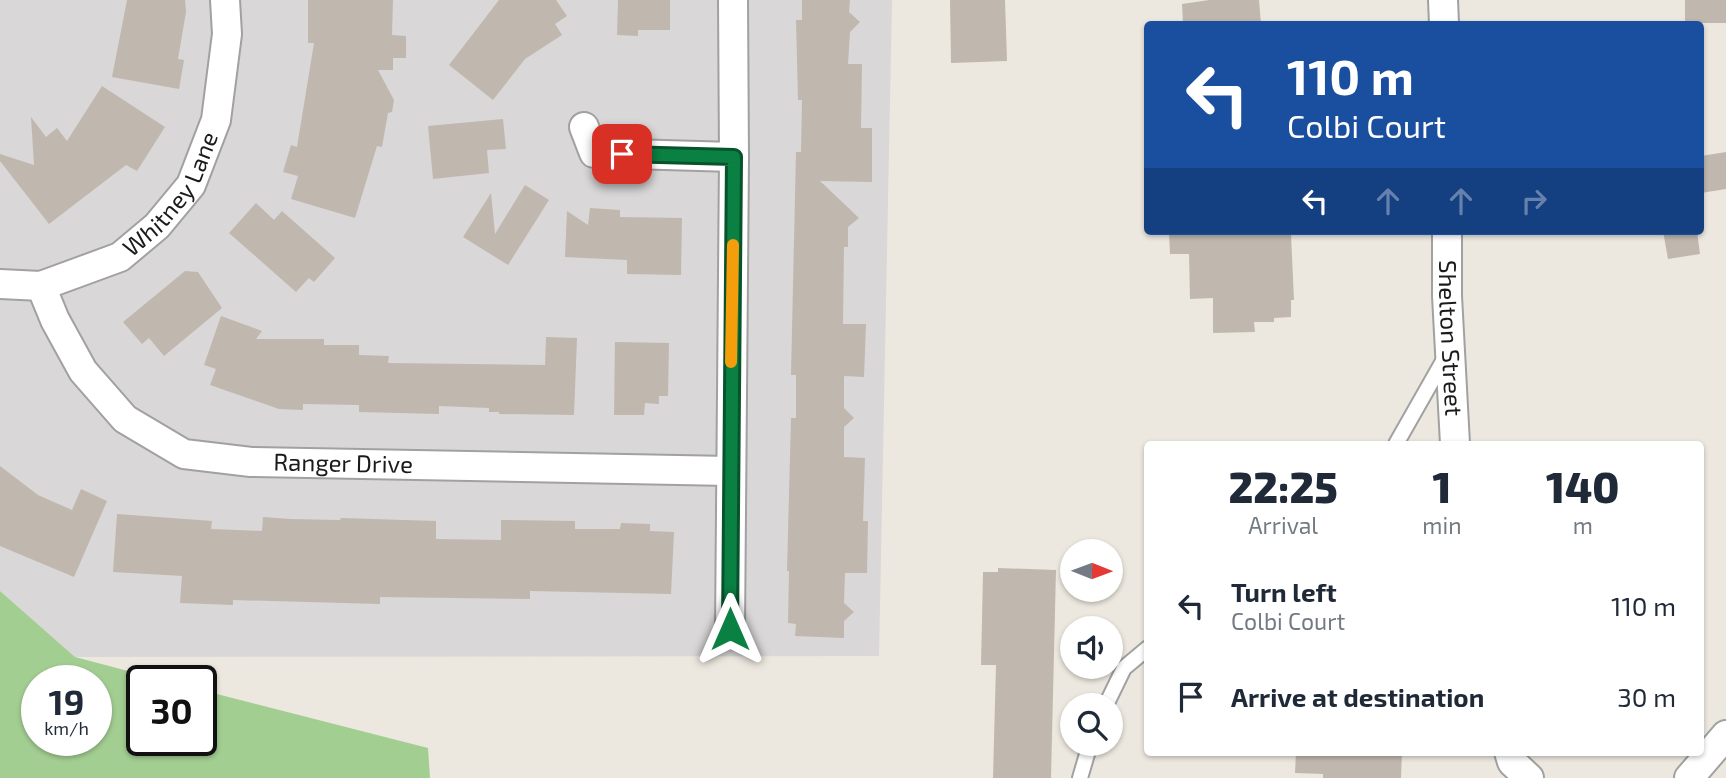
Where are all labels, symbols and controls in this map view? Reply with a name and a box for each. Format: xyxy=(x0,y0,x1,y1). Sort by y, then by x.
text: 110 m xyxy=(1287,46,1414,105)
icon: left xyxy=(1172,49,1263,140)
text: Colbi Court xyxy=(1287,106,1446,144)
pin xyxy=(592,124,652,184)
street label: Whitney Lane xyxy=(116,127,223,261)
icon: arrive xyxy=(603,135,641,173)
icon: left xyxy=(1296,182,1334,220)
icon: ahead xyxy=(1369,182,1407,220)
icon: ahead xyxy=(1442,182,1480,220)
icon: right xyxy=(1515,182,1553,220)
street label: Shelton Street xyxy=(1434,260,1469,417)
street label: Ranger Drive xyxy=(273,446,413,478)
text: 22:25 xyxy=(1229,461,1338,511)
text: 1 xyxy=(1432,461,1451,511)
text: 140 xyxy=(1546,461,1619,511)
text: Arrival xyxy=(1248,511,1318,539)
text: min xyxy=(1422,511,1462,539)
text: m xyxy=(1573,511,1593,539)
north arrow xyxy=(1060,539,1124,602)
map controls xyxy=(1060,539,1123,756)
text: Turn left xyxy=(1231,576,1337,607)
icon: left xyxy=(1172,587,1210,625)
text: 110 m xyxy=(1611,590,1676,621)
position arrow xyxy=(693,592,767,666)
text: Colbi Court xyxy=(1231,607,1345,635)
button: sound xyxy=(1060,616,1123,679)
speed limit sign: 30 xyxy=(126,665,217,756)
icon: arrive xyxy=(1172,678,1210,716)
text: 19 xyxy=(49,680,84,722)
text: Arrive at destination xyxy=(1231,681,1484,712)
text: 30 m xyxy=(1617,681,1676,712)
button: search xyxy=(1060,693,1123,756)
text: km/h xyxy=(44,717,89,739)

